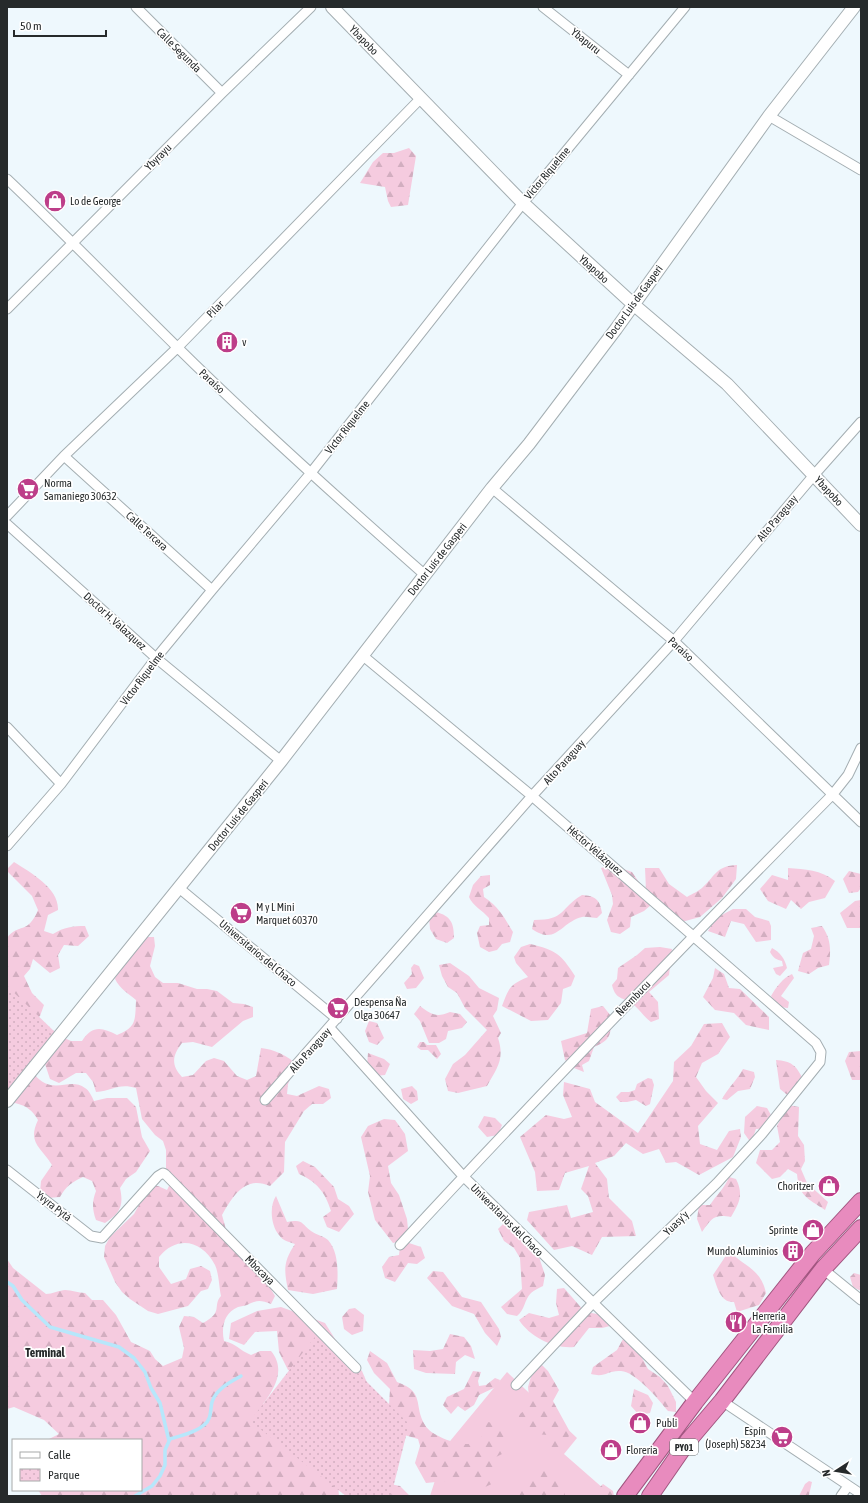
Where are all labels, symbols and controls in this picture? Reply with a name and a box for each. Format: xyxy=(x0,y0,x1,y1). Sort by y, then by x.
scale bar xyxy=(14,12,106,38)
text: 50 m xyxy=(20,19,42,33)
street label: Ybapobo xyxy=(347,23,381,57)
street label: Calle Segunda xyxy=(154,25,204,75)
street label: Ybapuru xyxy=(569,26,603,56)
street label: Ybyrayu xyxy=(142,141,174,173)
street label: Victor Riquelme xyxy=(522,144,572,202)
shop icon: Lo de George xyxy=(42,188,68,214)
place label: Lo de George xyxy=(70,195,121,207)
street label: Ybapobo xyxy=(577,252,611,286)
street label: Doctor Luis de Gasperi xyxy=(603,263,665,341)
street label: Pilar xyxy=(204,297,226,320)
building icon: v xyxy=(214,329,240,355)
place label: v xyxy=(242,336,247,348)
street label: Paraíso xyxy=(197,366,227,396)
street label: Victor Riquelme xyxy=(322,398,372,456)
street label: Ybapobo xyxy=(812,474,846,508)
supermarket icon: Norma Samaniego 30632 xyxy=(15,476,41,502)
place label: Norma Samaniego 30632 xyxy=(44,477,117,502)
street label: Alto Paraguay xyxy=(754,492,800,543)
street label: Calle Tercera xyxy=(124,509,170,553)
street label: Doctor Luis de Gasperi xyxy=(405,520,469,598)
street label: Doctor H. Valazquez xyxy=(81,590,149,652)
street label: Paraíso xyxy=(666,634,696,664)
street label: Victor Riquelme xyxy=(118,649,166,707)
street label: Alto Paraguay xyxy=(541,737,588,787)
street label: Doctor Luis de Gasperi xyxy=(206,777,270,853)
street label: Héctor Velázquez xyxy=(565,823,625,877)
supermarket icon: M y L Mini Marquet 60370 xyxy=(228,900,254,926)
place label: M y L Mini Marquet 60370 xyxy=(256,901,318,926)
street label: Universitarios del Chaco xyxy=(217,917,299,989)
street label: Ñeembucu xyxy=(613,978,653,1018)
supermarket icon: Despensa Ña Olga 30647 xyxy=(325,995,351,1021)
place label: Despensa Ña Olga 30647 xyxy=(354,996,407,1021)
street label: Alto Paraguay xyxy=(287,1025,334,1075)
shop icon: Choritzer xyxy=(816,1173,842,1199)
place label: Choritzer xyxy=(778,1180,815,1192)
street label: Universitarios del Chaco xyxy=(468,1181,546,1259)
street label: Yvyra Pytá xyxy=(34,1189,74,1223)
street label: Yuasy'y xyxy=(661,1208,691,1238)
shop icon: Sprinte xyxy=(800,1217,826,1243)
place label: Sprinte xyxy=(769,1224,798,1236)
building icon: Mundo Aluminios xyxy=(780,1238,806,1264)
place label: Mundo Aluminios xyxy=(707,1245,778,1257)
street label: Mbocaya xyxy=(243,1253,277,1287)
restaurant icon: Herreria La Familia xyxy=(723,1309,749,1335)
place label: Herreria La Familia xyxy=(752,1310,793,1335)
district label: Terminal xyxy=(25,1346,66,1360)
shop icon: Publi xyxy=(627,1410,653,1436)
place label: Publi xyxy=(656,1417,677,1429)
supermarket icon: Espín (Joseph) 58234 xyxy=(769,1424,795,1450)
place label: Espín (Joseph) 58234 xyxy=(705,1425,766,1450)
shop icon: Floreria xyxy=(598,1437,624,1463)
legend xyxy=(12,1439,142,1491)
road number: PY01 xyxy=(670,1439,698,1455)
place label: Floreria xyxy=(626,1444,658,1456)
text: Calle xyxy=(48,1448,71,1462)
north arrow xyxy=(816,1451,856,1491)
text: Parque xyxy=(48,1468,80,1482)
text: N xyxy=(820,1469,833,1478)

